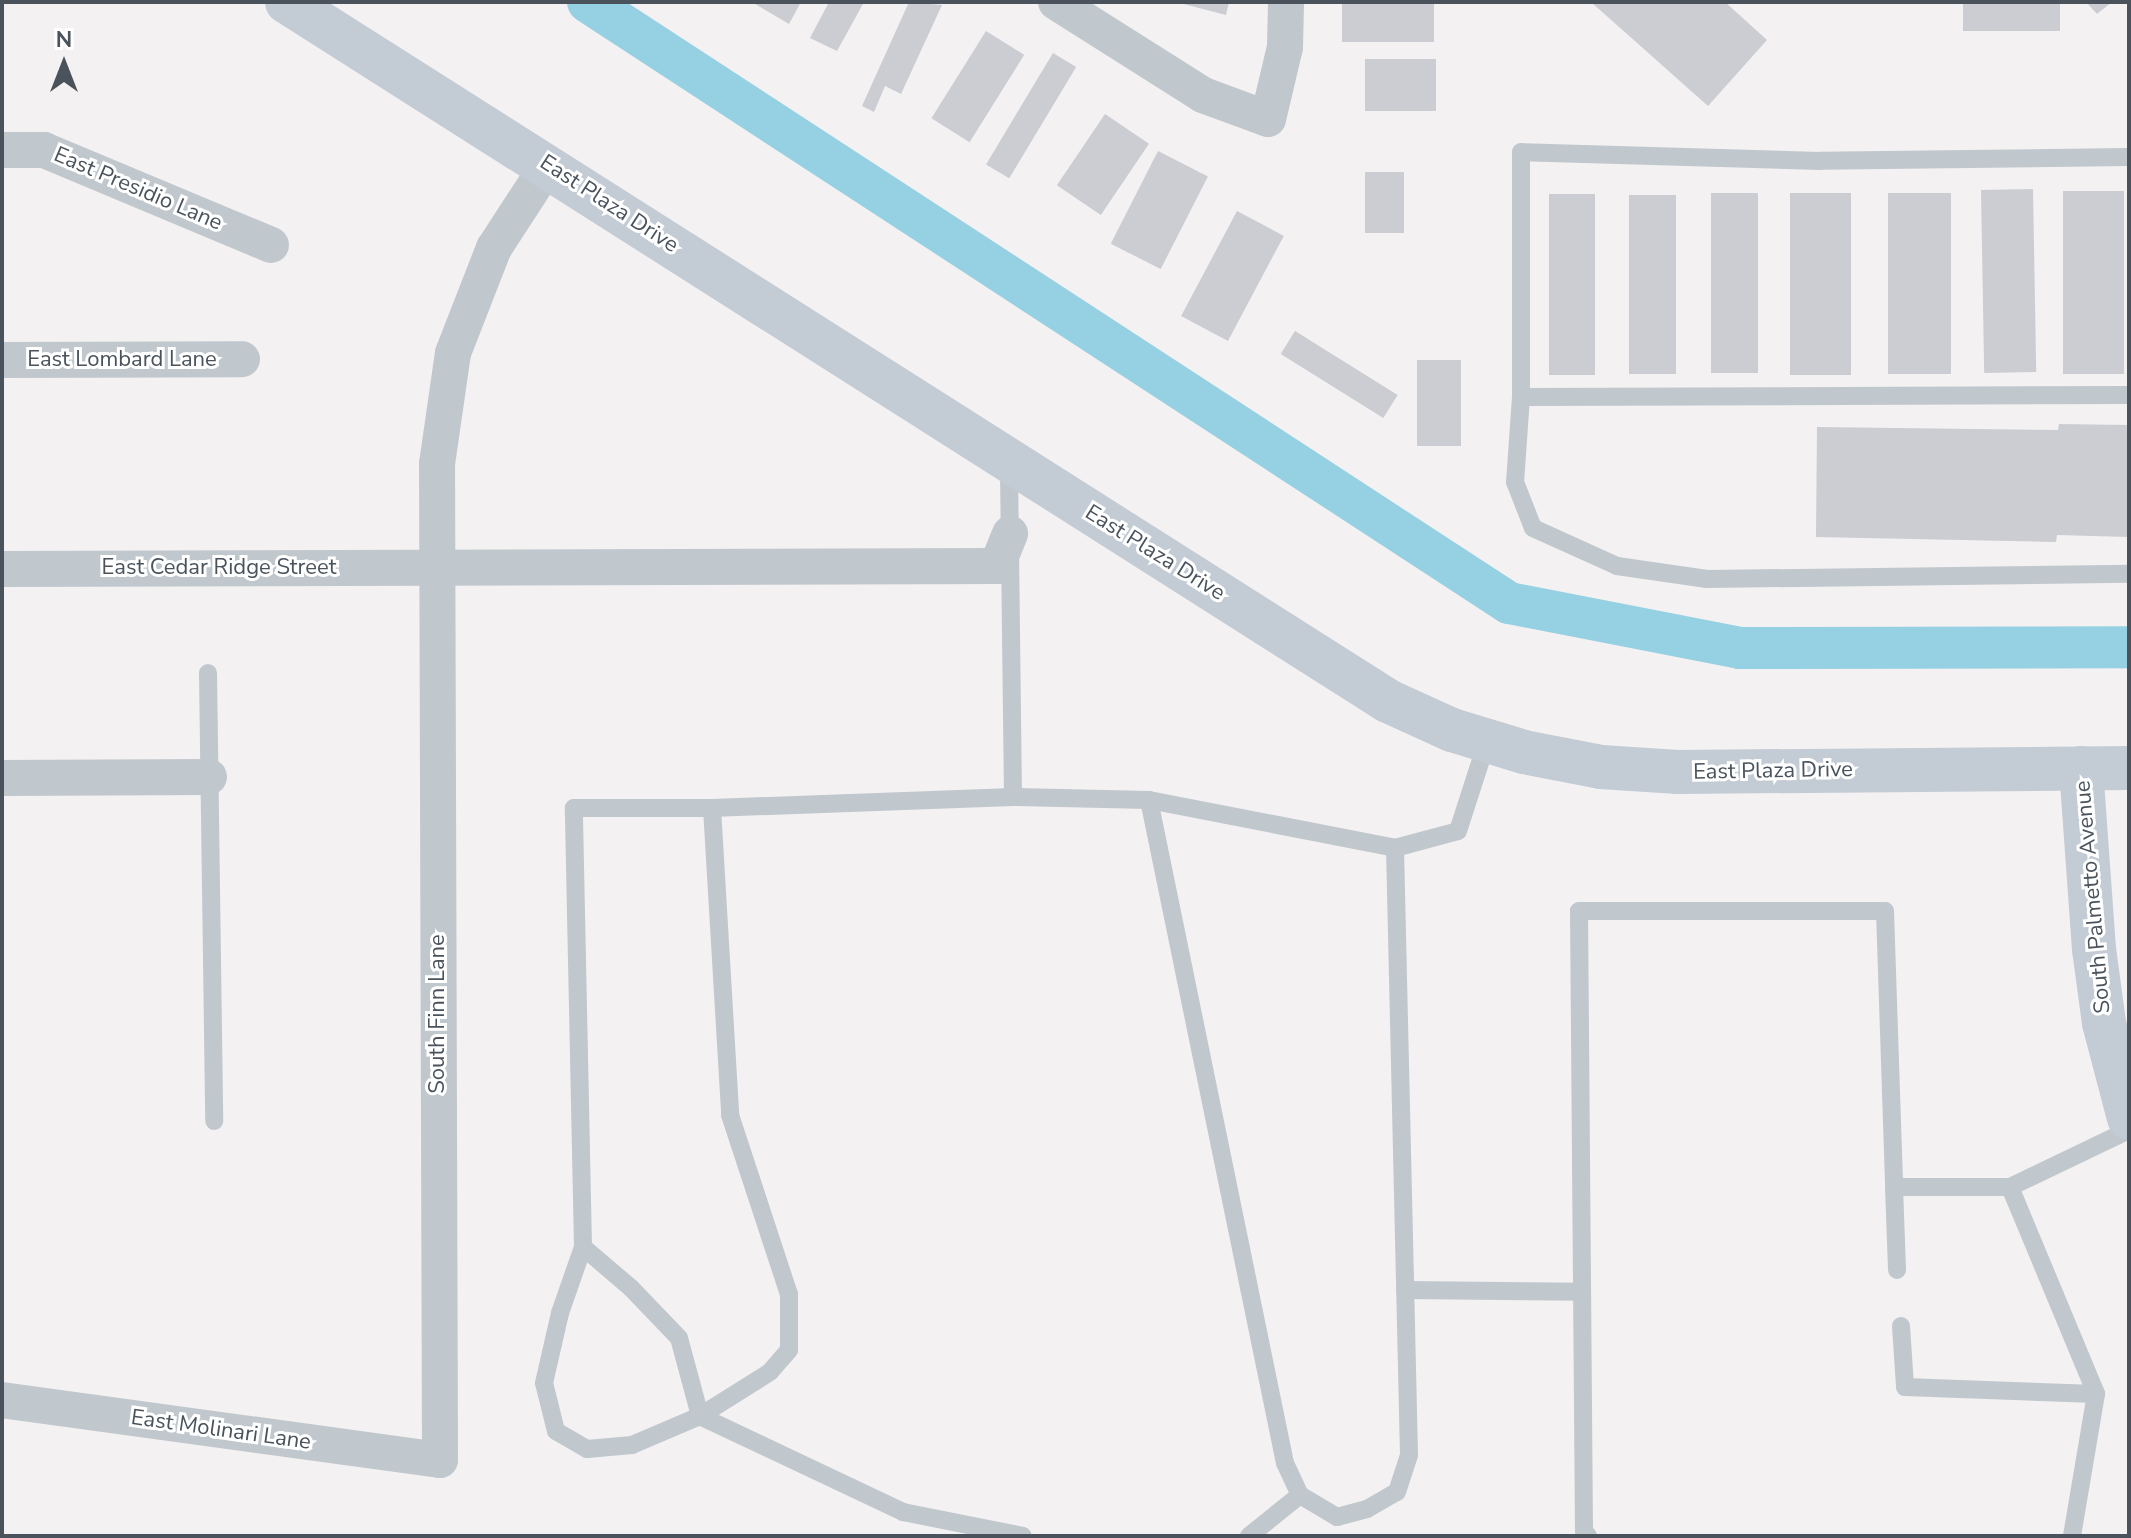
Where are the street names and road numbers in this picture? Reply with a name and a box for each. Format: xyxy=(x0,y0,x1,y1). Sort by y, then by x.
street label: East Presidio Lane xyxy=(50,142,226,236)
street label: East Plaza Drive xyxy=(535,149,683,259)
street label: East Lombard Lane xyxy=(27,347,217,373)
street label: East Plaza Drive xyxy=(1080,499,1230,607)
street label: East Cedar Ridge Street xyxy=(102,555,336,581)
street label: East Plaza Drive xyxy=(1693,756,1853,786)
street label: South Palmetto Avenue xyxy=(2070,779,2116,1015)
street label: South Finn Lane xyxy=(425,934,451,1094)
street label: East Molinari Lane xyxy=(129,1404,313,1456)

